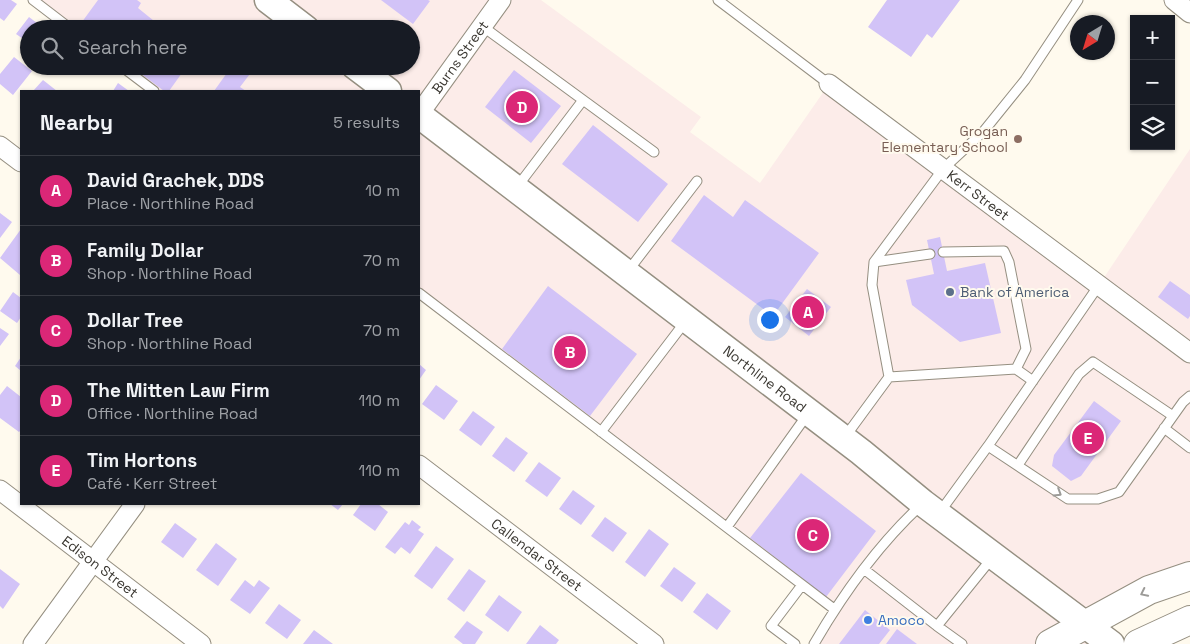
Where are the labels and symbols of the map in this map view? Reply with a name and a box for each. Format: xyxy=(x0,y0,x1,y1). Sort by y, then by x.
north arrow xyxy=(1070,15,1115,60)
street label: Burns Street xyxy=(428,17,492,97)
pin: D xyxy=(506,88,538,126)
place label: Grogan Elementary School xyxy=(882,122,1008,156)
marker: Grogan Elementary School xyxy=(1012,133,1024,145)
street label: Kerr Street xyxy=(943,166,1013,224)
place label: Bank of America xyxy=(960,283,1069,301)
marker: Bank of America xyxy=(944,286,956,298)
pin: A xyxy=(792,293,824,331)
your location xyxy=(757,307,783,333)
pin: B xyxy=(554,333,586,371)
street label: Northline Road xyxy=(720,341,810,416)
pin: E xyxy=(1072,419,1104,457)
one-way arrow xyxy=(1053,486,1062,496)
street label: Callendar Street xyxy=(488,514,586,595)
pin: C xyxy=(797,516,829,554)
street label: Edison Street xyxy=(58,532,142,602)
one-way arrow xyxy=(1140,587,1149,597)
place label: Amoco xyxy=(878,611,925,629)
marker: Amoco xyxy=(862,614,874,626)

